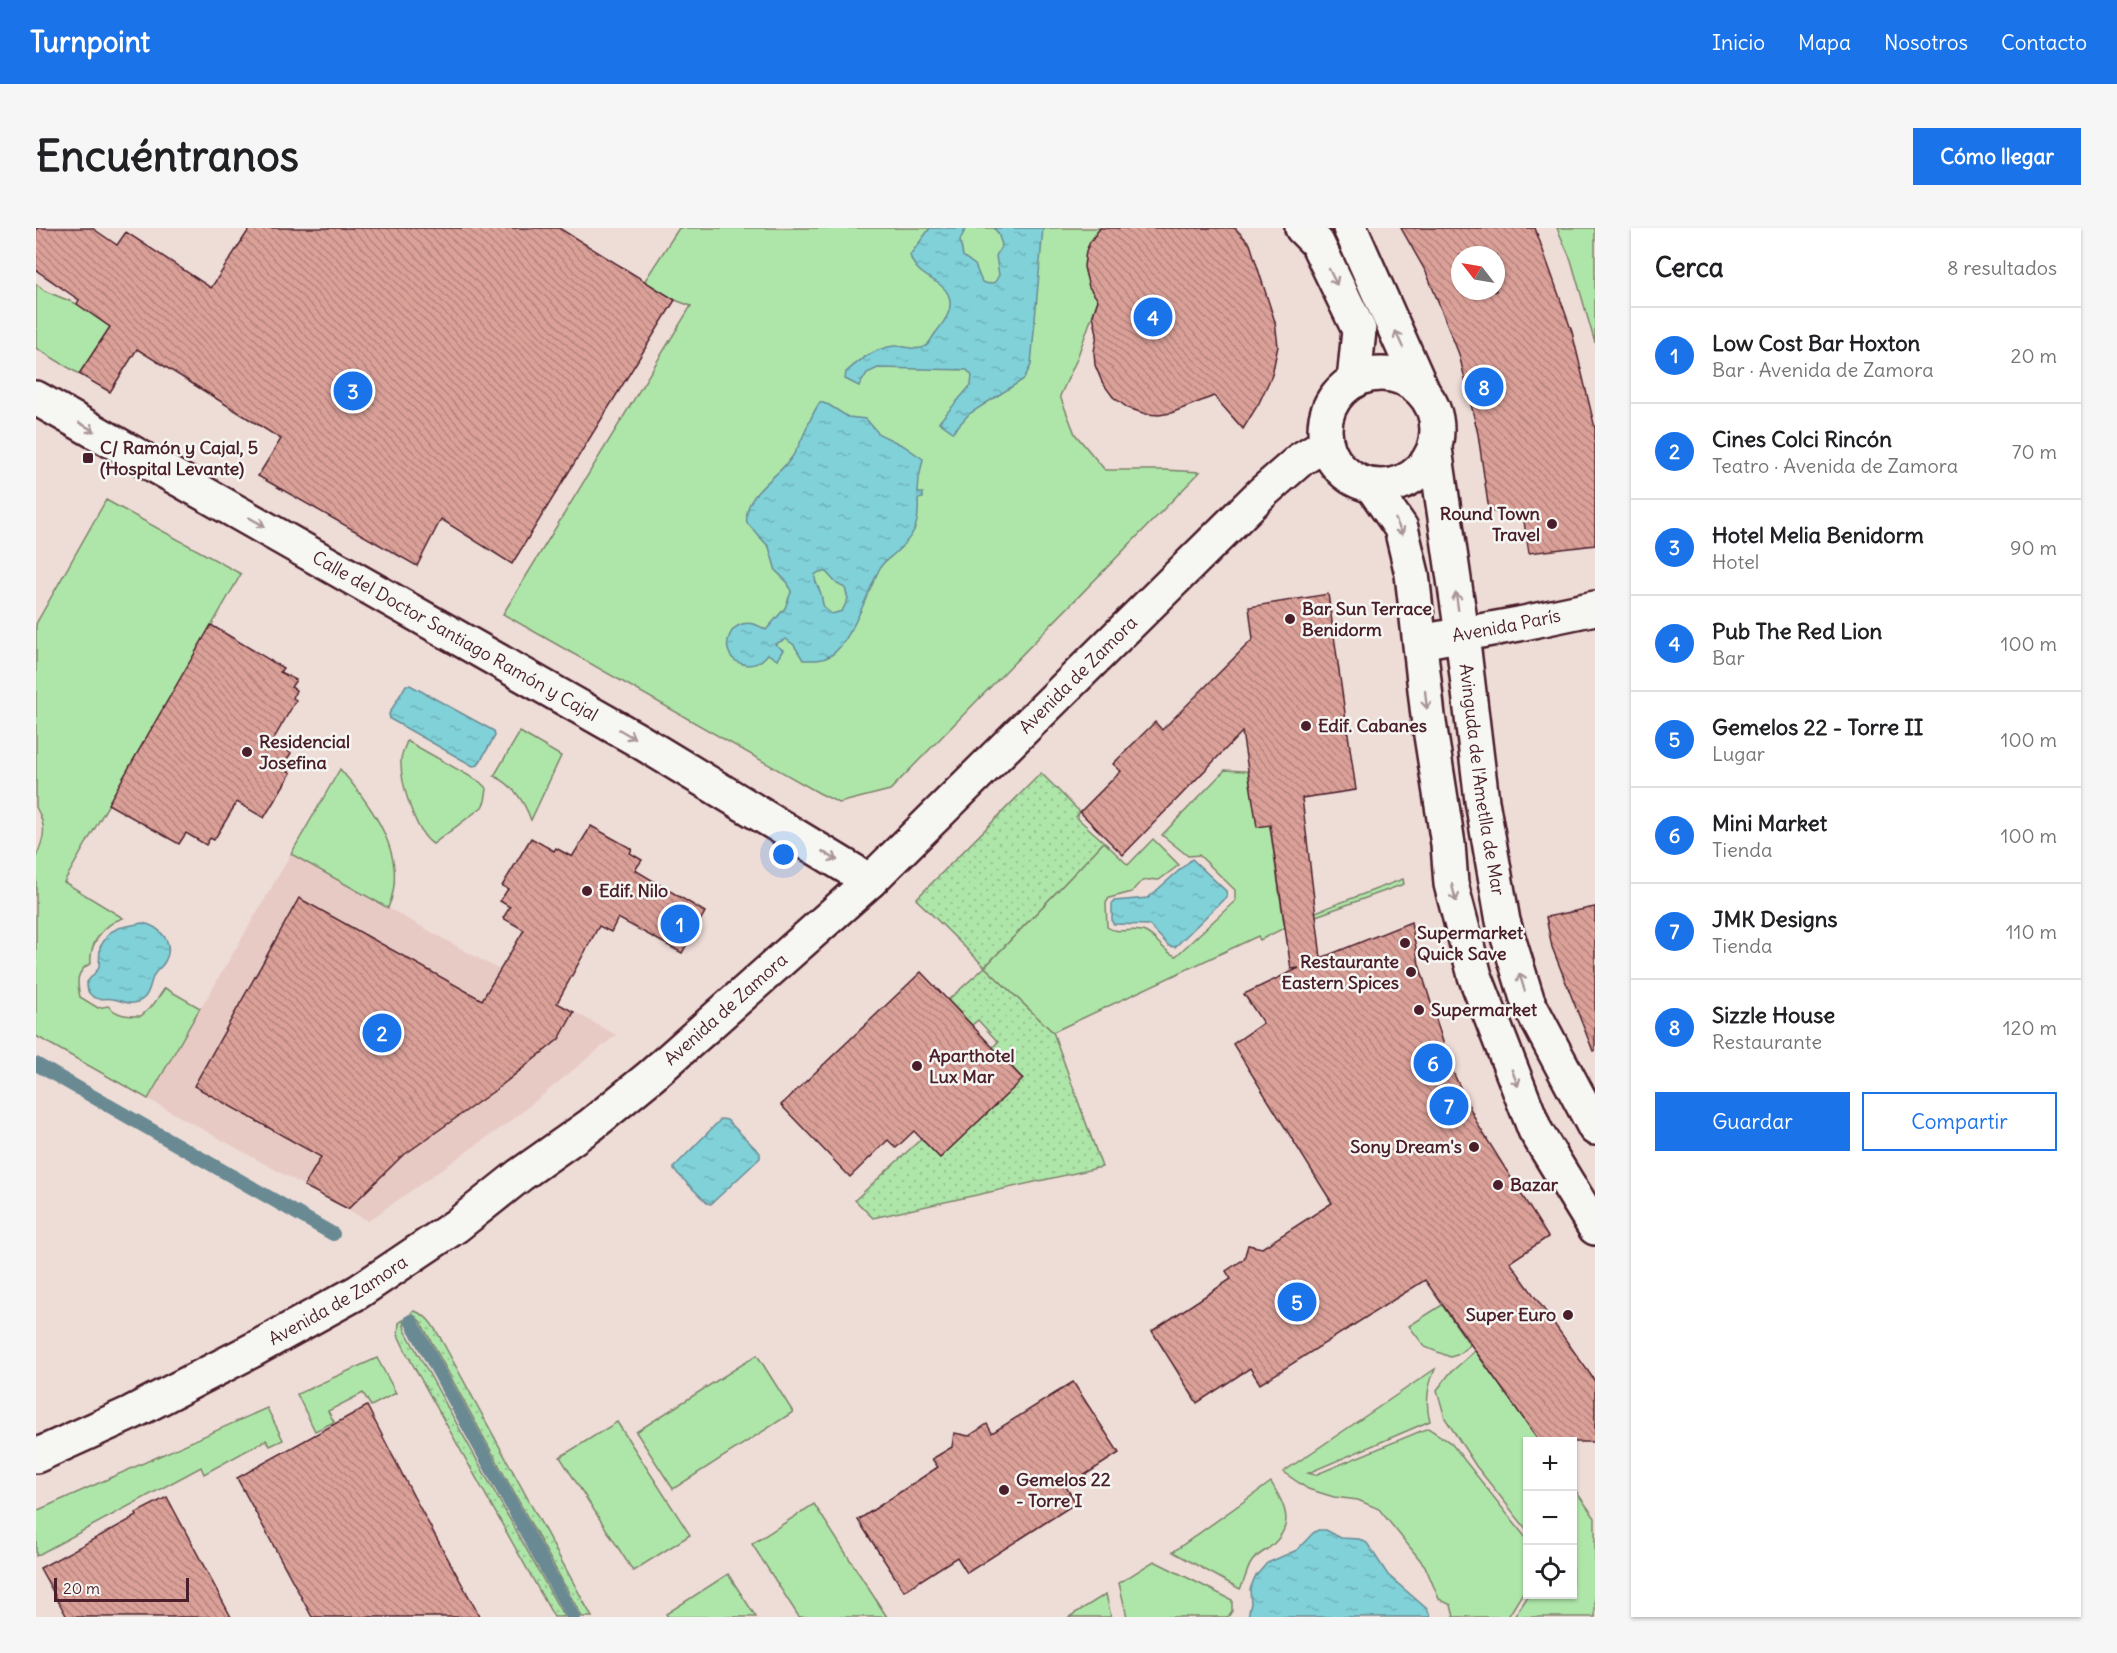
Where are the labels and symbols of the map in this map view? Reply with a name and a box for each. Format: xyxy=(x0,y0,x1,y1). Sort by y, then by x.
north arrow xyxy=(1451,246,1505,300)
one-way arrow xyxy=(1328,268,1340,286)
pin: 4 xyxy=(1134,294,1172,340)
one-way arrow xyxy=(1393,330,1404,348)
pin: 8 xyxy=(1464,364,1504,410)
pin: 3 xyxy=(334,368,372,414)
one-way arrow xyxy=(78,421,95,433)
place label: C/ Ramón y Cajal, 5 (Hospital Levante) xyxy=(100,436,258,480)
marker: C/ Ramón y Cajal, 5 (Hospital Levante) xyxy=(81,451,95,465)
place label: Round Town Travel xyxy=(1440,502,1541,546)
one-way arrow xyxy=(248,517,265,529)
one-way arrow xyxy=(1394,517,1405,535)
marker: Round Town Travel xyxy=(1545,517,1559,531)
street label: Calle del Doctor Santiago Ramón y Cajal xyxy=(308,545,602,726)
one-way arrow xyxy=(1452,591,1463,611)
place label: Bar Sun Terrace Benidorm xyxy=(1302,597,1432,641)
street label: Avenida París xyxy=(1450,604,1563,647)
street label: Avenida de Zamora xyxy=(1014,611,1142,738)
marker: Bar Sun Terrace Benidorm xyxy=(1283,612,1297,626)
street label: Avinguda de l'Ametlla de Mar xyxy=(1455,662,1510,898)
one-way arrow xyxy=(1421,690,1432,709)
place label: Edif. Cabanes xyxy=(1318,714,1427,737)
marker: Edif. Cabanes xyxy=(1299,719,1313,733)
one-way arrow xyxy=(617,729,635,740)
place label: Residencial Josefina xyxy=(259,730,350,774)
marker: Residencial Josefina xyxy=(240,745,254,759)
your location xyxy=(769,840,798,869)
one-way arrow xyxy=(821,851,838,863)
place label: Edif. Nilo xyxy=(599,879,668,902)
one-way arrow xyxy=(1448,883,1460,902)
marker: Edif. Nilo xyxy=(580,884,594,898)
pin: 1 xyxy=(660,902,700,946)
place label: Supermarket Quick Save xyxy=(1417,921,1524,965)
marker: Supermarket Quick Save xyxy=(1398,936,1412,950)
street label: Avenida de Zamora xyxy=(659,948,792,1070)
place label: Restaurante Eastern Spices xyxy=(1282,950,1399,994)
marker: Restaurante Eastern Spices xyxy=(1404,965,1418,979)
one-way arrow xyxy=(1516,973,1527,992)
place label: Supermarket xyxy=(1431,998,1538,1021)
marker: Supermarket xyxy=(1412,1003,1426,1017)
pin: 2 xyxy=(362,1010,402,1056)
pin: 6 xyxy=(1414,1040,1452,1086)
place label: Aparthotel Lux Mar xyxy=(929,1044,1014,1088)
marker: Aparthotel Lux Mar xyxy=(910,1059,924,1073)
one-way arrow xyxy=(1510,1068,1521,1087)
pin: 7 xyxy=(1430,1084,1468,1128)
place label: Sony Dream's xyxy=(1350,1135,1462,1158)
marker: Sony Dream's xyxy=(1467,1140,1481,1154)
place label: Bazar xyxy=(1510,1173,1559,1196)
marker: Bazar xyxy=(1491,1178,1505,1192)
street label: Avenida de Zamora xyxy=(264,1250,412,1350)
pin: 5 xyxy=(1278,1280,1316,1324)
place label: Super Euro xyxy=(1466,1303,1556,1326)
marker: Super Euro xyxy=(1561,1308,1575,1322)
place label: Gemelos 22 - Torre I xyxy=(1016,1468,1111,1512)
marker: Gemelos 22 - Torre I xyxy=(997,1483,1011,1497)
scale bar xyxy=(54,1575,189,1602)

